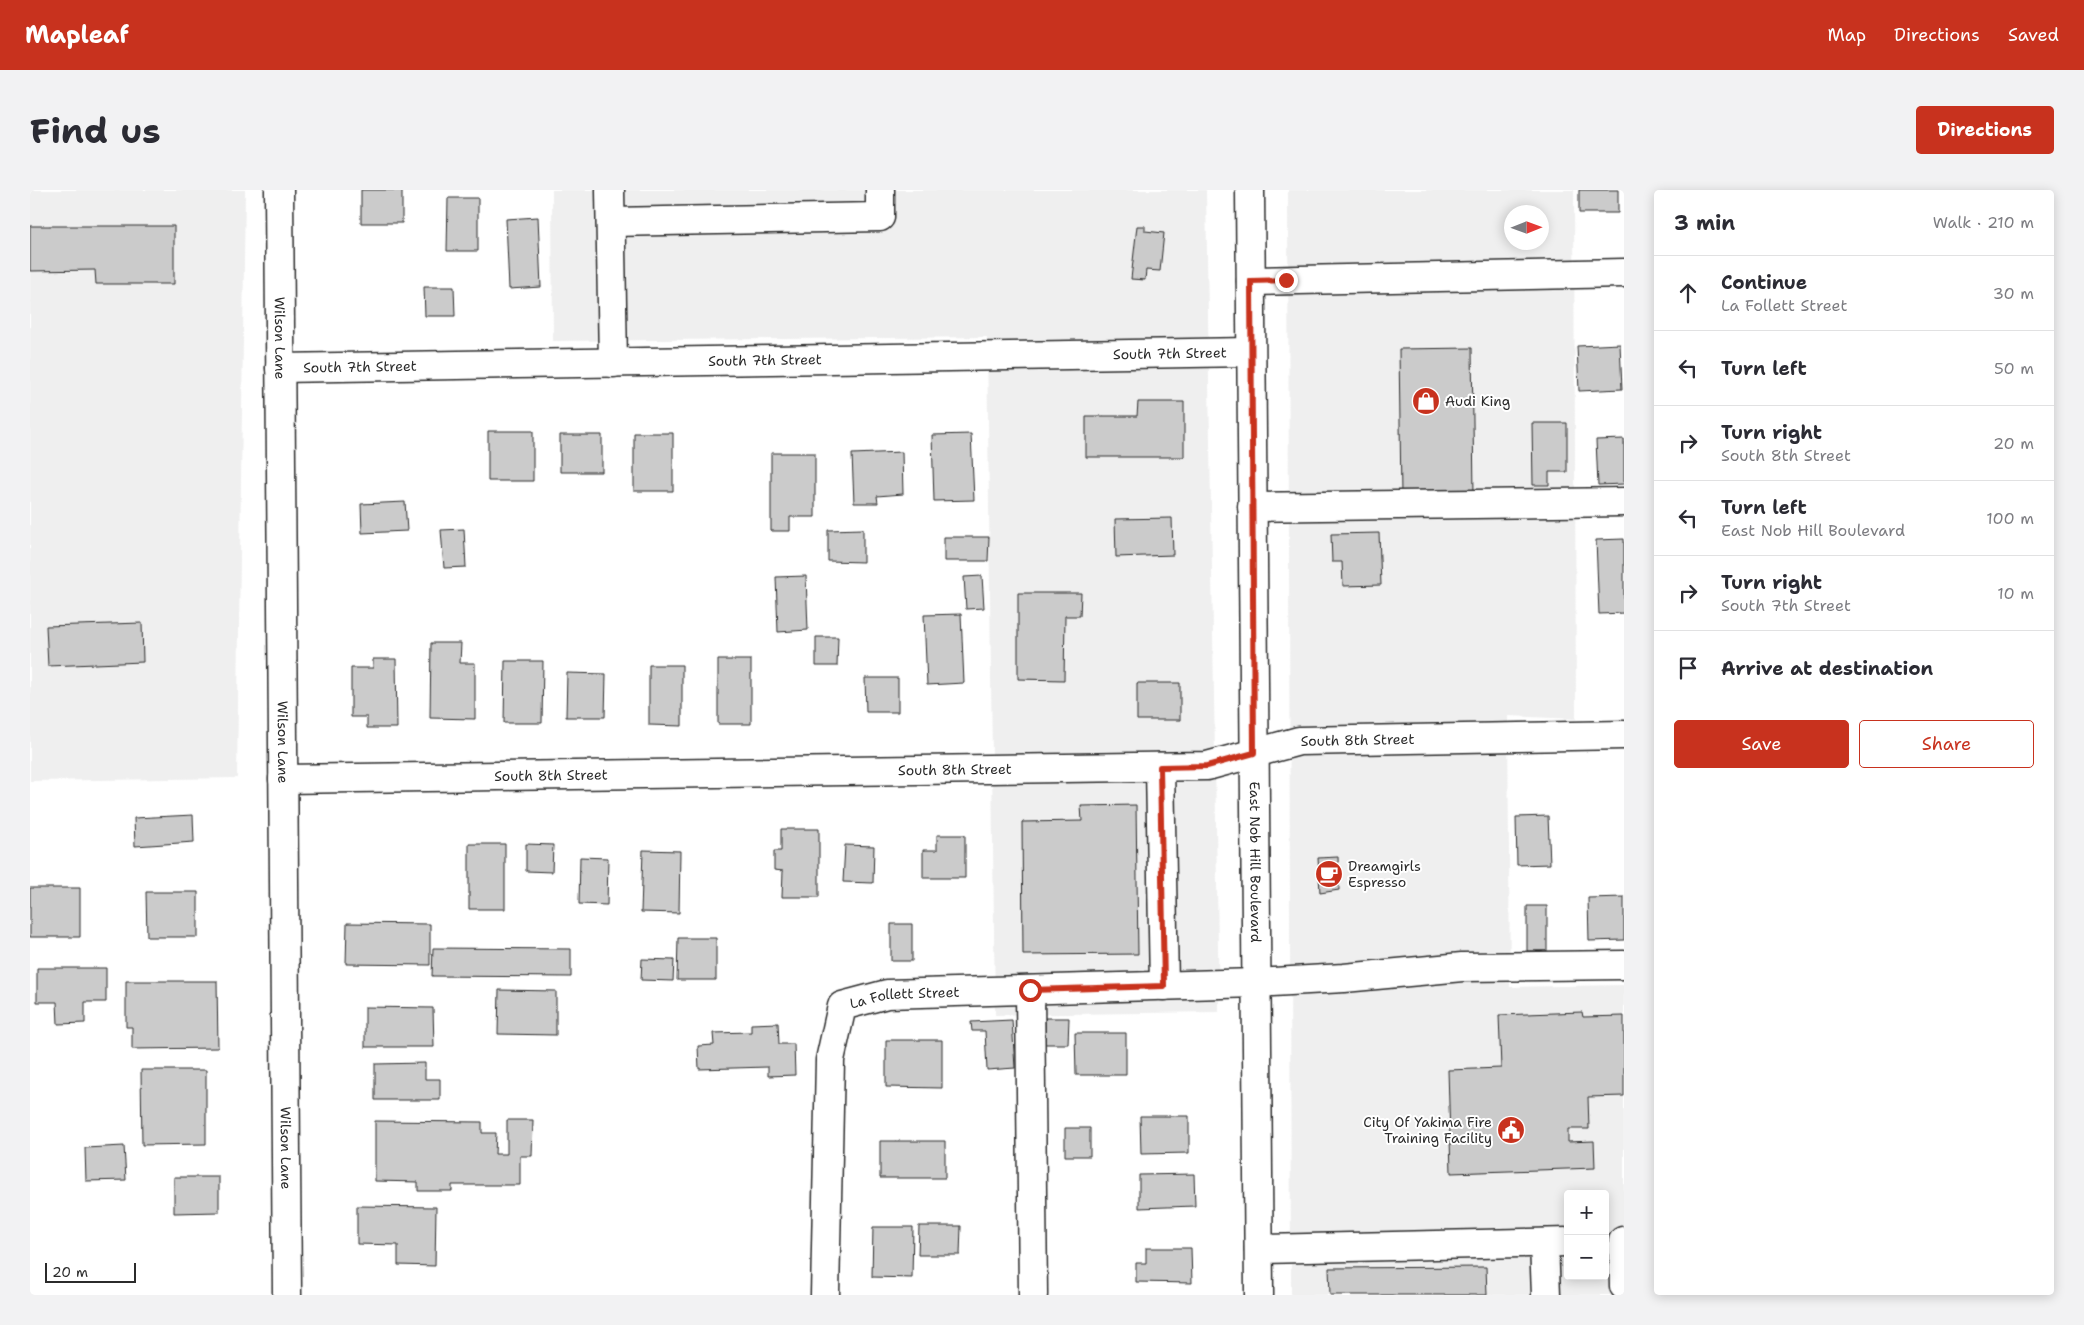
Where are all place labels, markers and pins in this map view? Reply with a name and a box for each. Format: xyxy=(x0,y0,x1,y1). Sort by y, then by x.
shop icon: Audi King xyxy=(1411,386,1441,416)
place label: Audi King xyxy=(1445,392,1510,410)
place label: Dreamgirls Espresso xyxy=(1348,857,1421,891)
cafe icon: Dreamgirls Espresso xyxy=(1314,859,1344,889)
place label: City Of Yakima Fire Training Facility xyxy=(1363,1113,1492,1147)
public building icon: City Of Yakima Fire Training Facility xyxy=(1496,1115,1526,1145)

